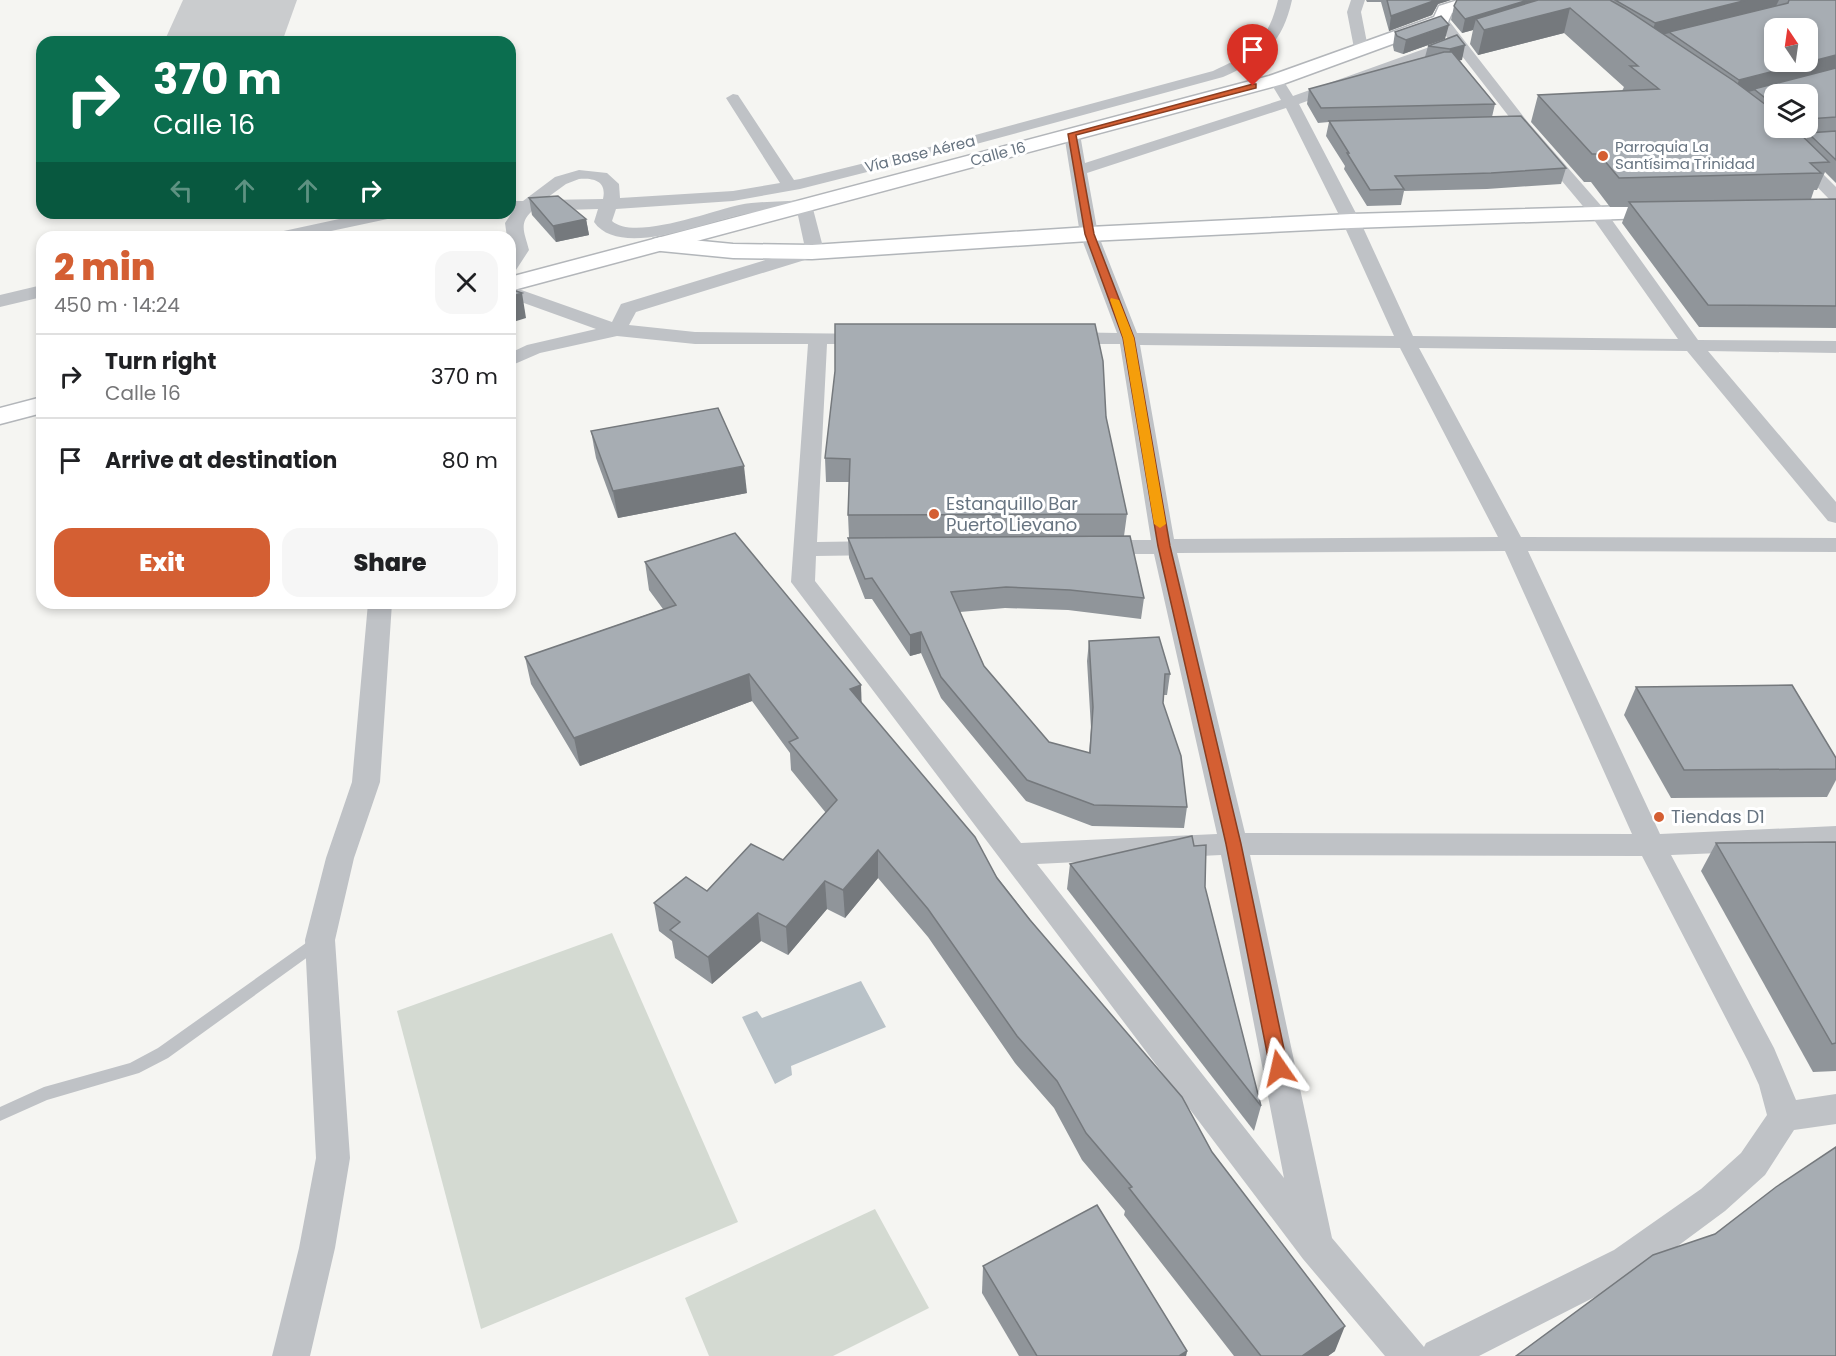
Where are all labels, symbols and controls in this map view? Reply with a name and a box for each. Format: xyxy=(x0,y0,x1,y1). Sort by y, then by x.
north arrow xyxy=(1764,18,1818,72)
map controls xyxy=(1764,18,1818,138)
pin xyxy=(1227,24,1278,86)
icon: arrive xyxy=(1236,33,1269,66)
text: 370 m xyxy=(153,50,282,109)
icon: right xyxy=(54,60,132,138)
button: layers xyxy=(1764,84,1818,138)
text: Calle 16 xyxy=(153,106,255,143)
street label: Vía Base Aérea xyxy=(863,130,977,177)
street label: Calle 16 xyxy=(968,136,1028,171)
place label: Parroquia La Santísima Trinidad xyxy=(1615,136,1755,174)
marker: Parroquia La Santísima Trinidad xyxy=(1596,149,1610,163)
icon: left xyxy=(165,174,198,207)
icon: ahead xyxy=(228,174,261,207)
icon: ahead xyxy=(291,174,324,207)
icon: right xyxy=(354,174,387,207)
text: 2 min xyxy=(54,242,156,293)
button: close xyxy=(435,251,498,314)
text: 450 m · 14:24 xyxy=(54,291,180,319)
text: Turn right xyxy=(105,346,216,377)
icon: right xyxy=(54,360,87,393)
text: 370 m xyxy=(431,361,498,392)
text: Calle 16 xyxy=(105,379,181,407)
icon: arrive xyxy=(54,444,87,477)
text: Arrive at destination xyxy=(105,445,337,476)
text: 80 m xyxy=(442,445,498,476)
place label: Estanquillo Bar Puerto Lievano xyxy=(946,491,1078,537)
marker: Estanquillo Bar Puerto Lievano xyxy=(927,507,941,521)
button: Exit xyxy=(54,528,270,597)
button: Share xyxy=(282,528,498,597)
place label: Tiendas D1 xyxy=(1671,804,1765,829)
marker: Tiendas D1 xyxy=(1652,810,1666,824)
position arrow xyxy=(1247,1036,1311,1100)

